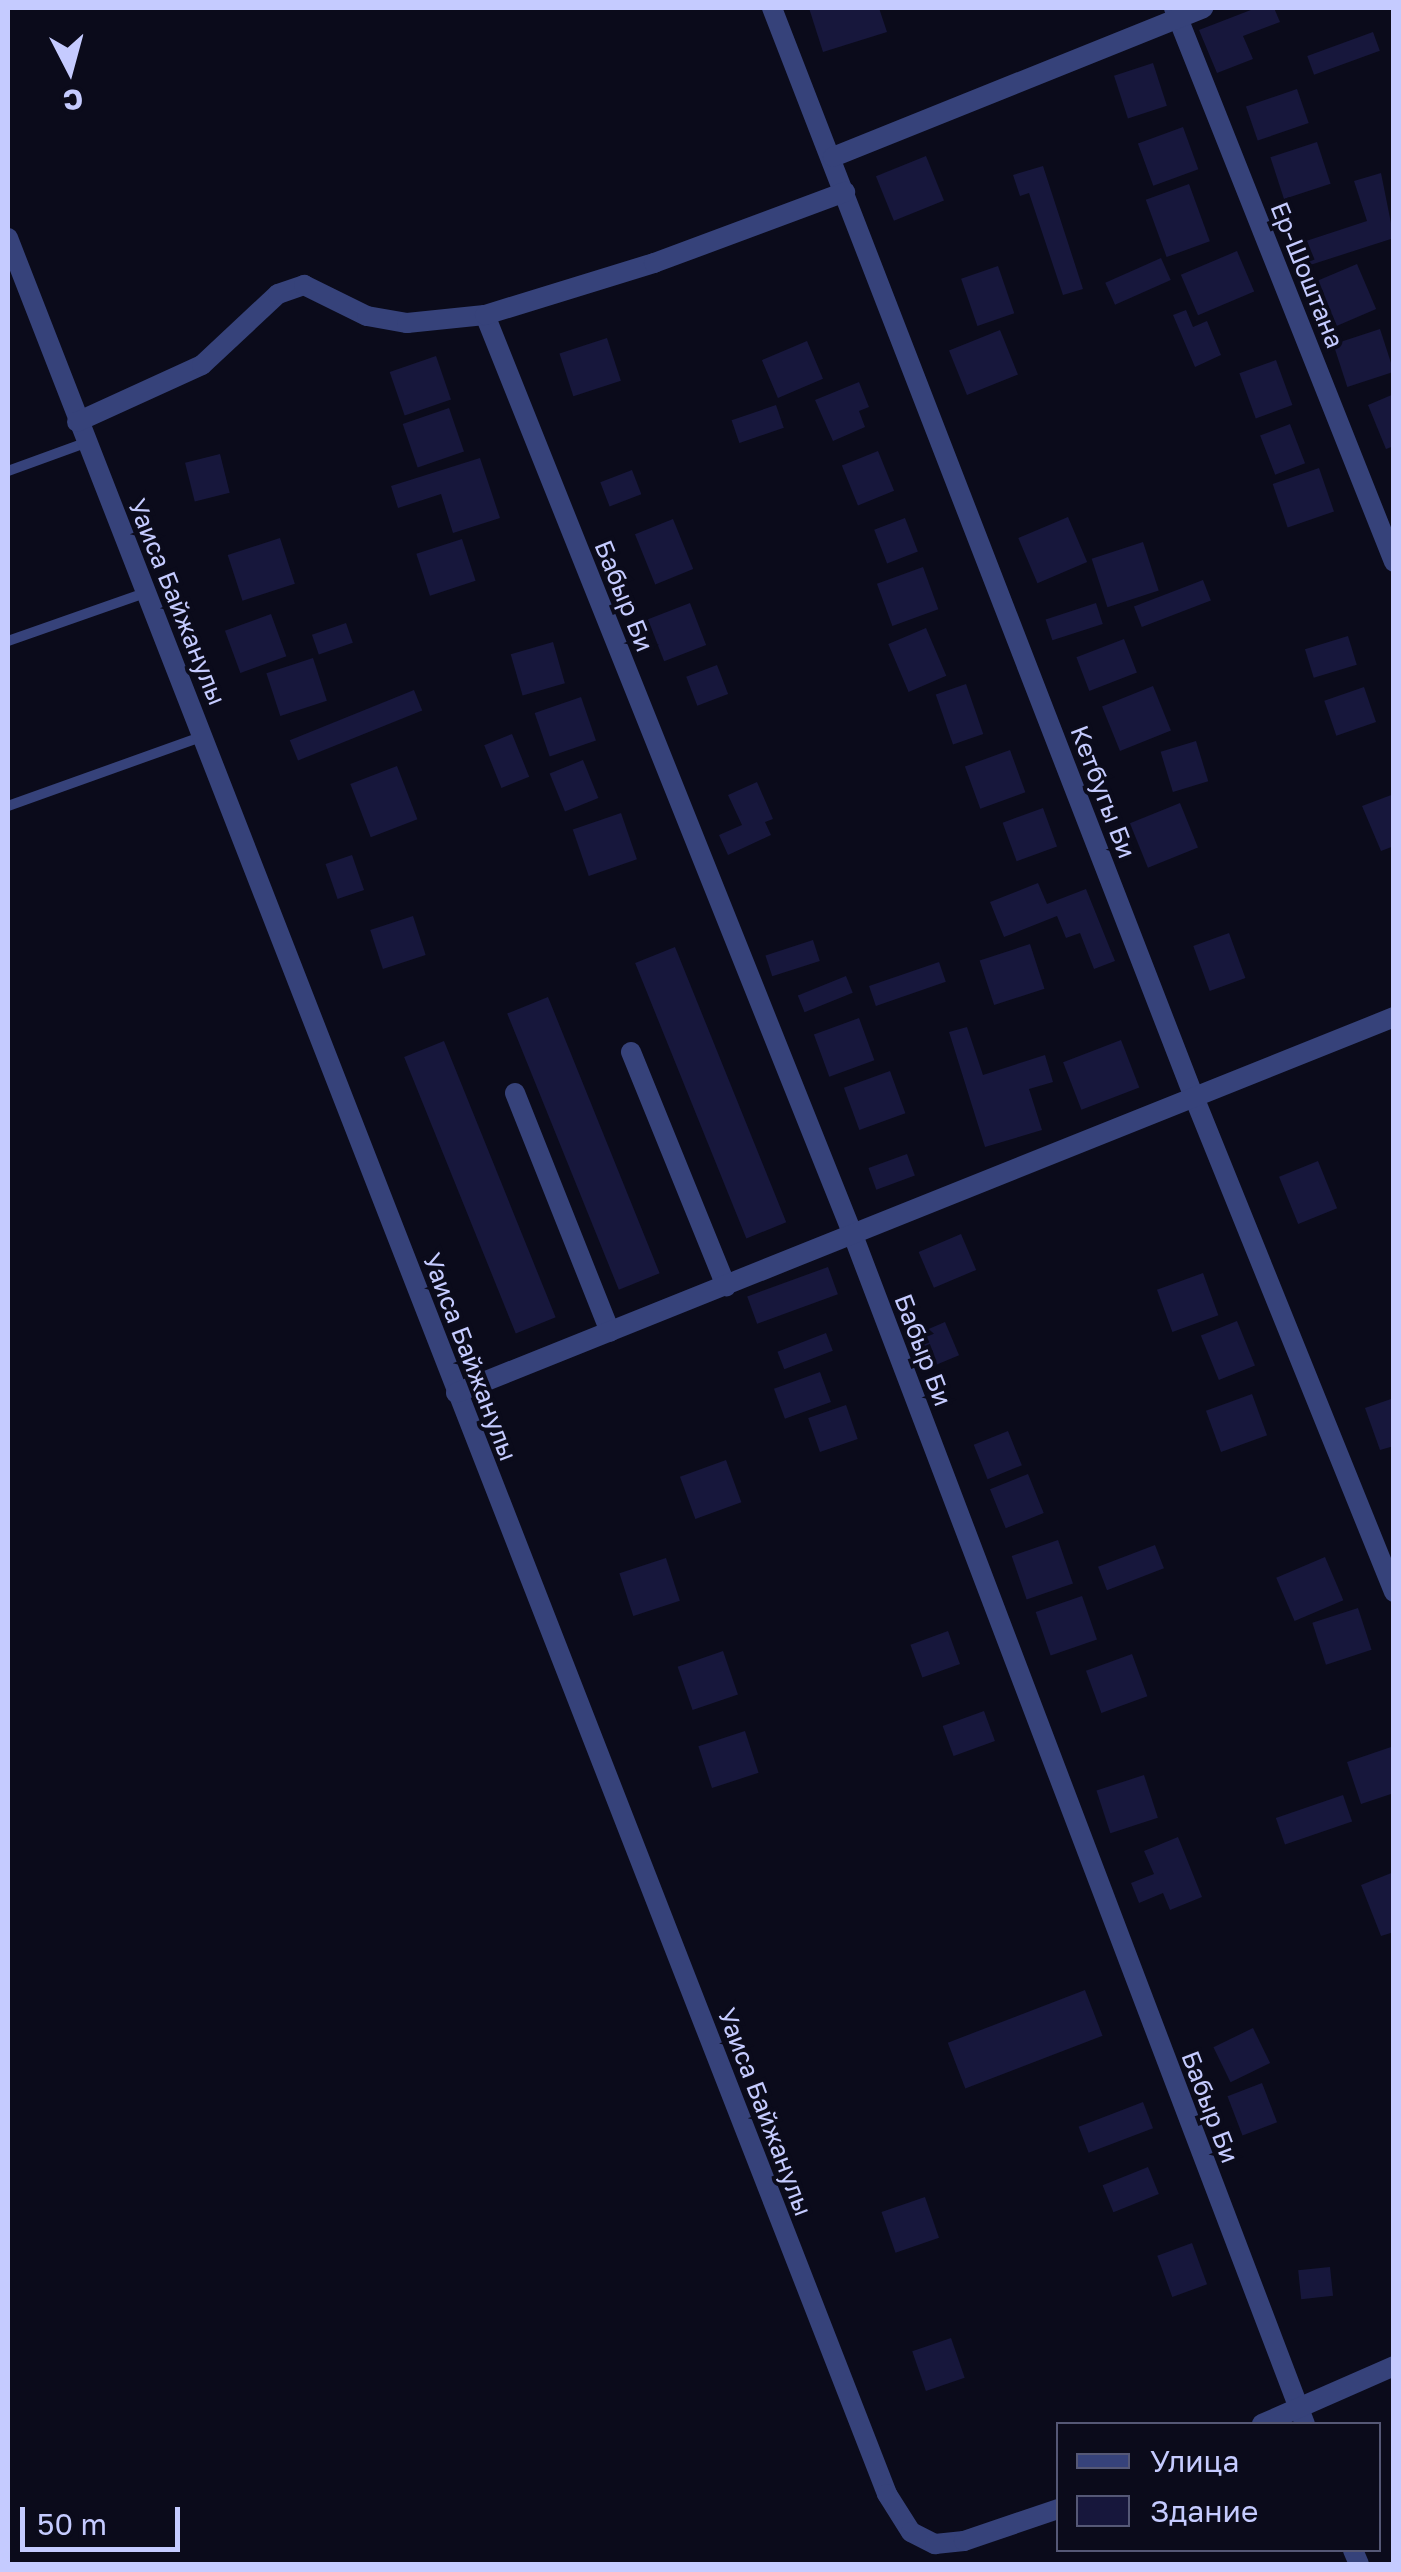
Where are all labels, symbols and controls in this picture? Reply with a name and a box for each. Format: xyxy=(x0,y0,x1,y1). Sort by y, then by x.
north arrow xyxy=(20,20,120,120)
text: С xyxy=(62,83,85,118)
street label: Ер-Шоштана xyxy=(1264,198,1350,352)
street label: Уаиса Байжанулы xyxy=(122,494,232,710)
street label: Бабыр Би xyxy=(588,536,660,656)
street label: Кетбугы Би xyxy=(1064,721,1142,863)
street label: Уаиса Байжанулы xyxy=(417,1249,523,1465)
street label: Бабыр Би xyxy=(888,1290,958,1410)
street label: Уаиса Байжанулы xyxy=(712,2004,818,2220)
street label: Бабыр Би xyxy=(1175,2047,1245,2167)
legend xyxy=(1056,2422,1381,2552)
text: Улица xyxy=(1150,2443,1239,2479)
scale bar xyxy=(25,2487,185,2549)
text: Здание xyxy=(1150,2493,1258,2529)
text: 50 m xyxy=(37,2506,107,2542)

